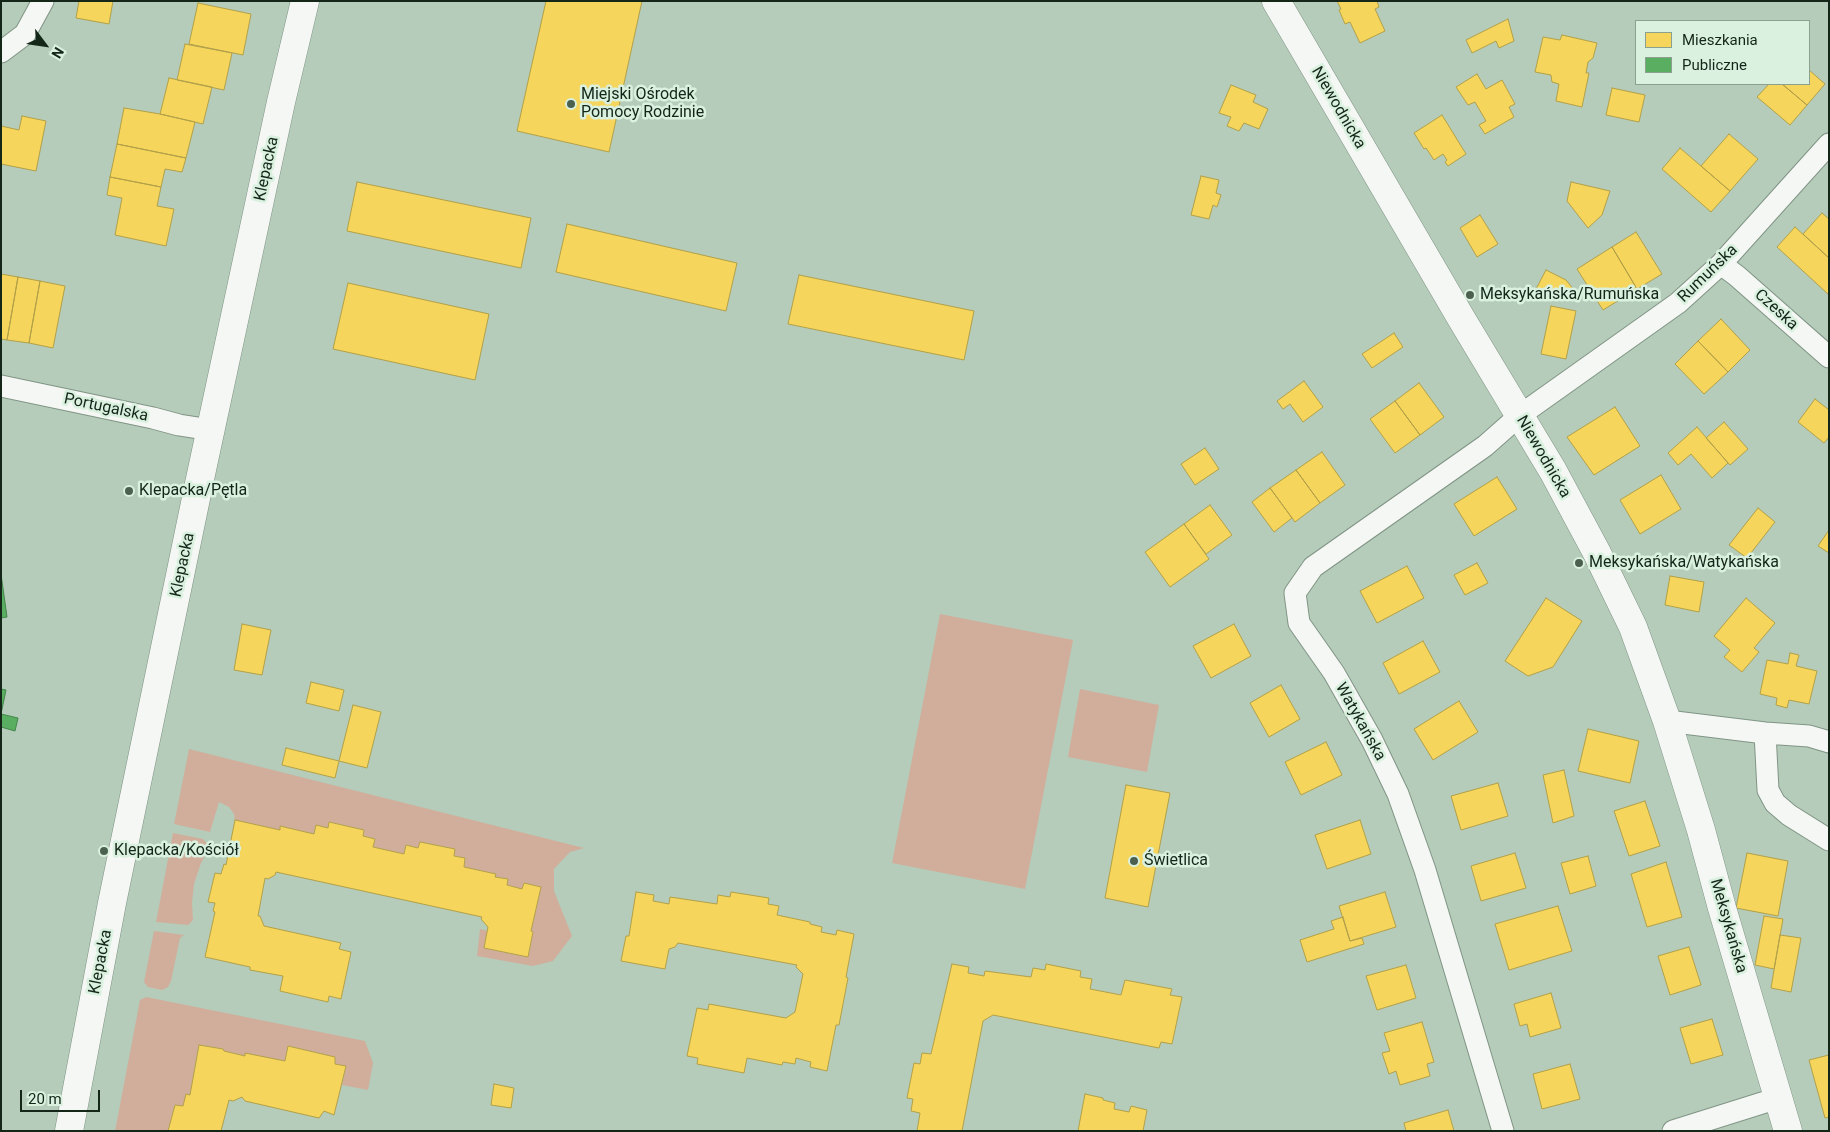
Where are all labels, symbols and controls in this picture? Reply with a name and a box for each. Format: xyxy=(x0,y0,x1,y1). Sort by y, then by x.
north arrow xyxy=(20,20,70,70)
legend xyxy=(1635,20,1810,85)
text: Mieszkania xyxy=(1682,31,1758,49)
text: N xyxy=(48,44,67,61)
text: Publiczne xyxy=(1682,56,1747,74)
street label: Niewodnicka xyxy=(1307,63,1369,153)
place label: Miejski Ośrodek Pomocy Rodzinie xyxy=(581,85,704,123)
marker: Miejski Ośrodek Pomocy Rodzinie xyxy=(565,98,577,110)
street label: Klepacka xyxy=(251,135,283,203)
street label: Rumuńska xyxy=(1674,241,1742,307)
place label: Meksykańska/Rumuńska xyxy=(1480,285,1659,305)
street label: Czeska xyxy=(1750,286,1802,334)
marker: Meksykańska/Rumuńska xyxy=(1464,289,1476,301)
street label: Portugalska xyxy=(62,390,150,426)
street label: Niewodnicka xyxy=(1512,412,1574,502)
place label: Klepacka/Pętla xyxy=(139,481,247,501)
marker: Klepacka/Pętla xyxy=(123,485,135,497)
street label: Klepacka xyxy=(167,531,199,599)
place label: Meksykańska/Watykańska xyxy=(1589,553,1779,573)
marker: Meksykańska/Watykańska xyxy=(1573,557,1585,569)
street label: Watykańska xyxy=(1331,680,1389,764)
place label: Klepacka/Kościół xyxy=(114,841,239,861)
marker: Klepacka/Kościół xyxy=(98,845,110,857)
place label: Świetlica xyxy=(1144,851,1208,871)
marker: Świetlica xyxy=(1128,855,1140,867)
street label: Meksykańska xyxy=(1705,877,1751,975)
street label: Klepacka xyxy=(85,928,117,996)
scale bar xyxy=(22,1080,102,1112)
text: 20 m xyxy=(28,1090,62,1108)

